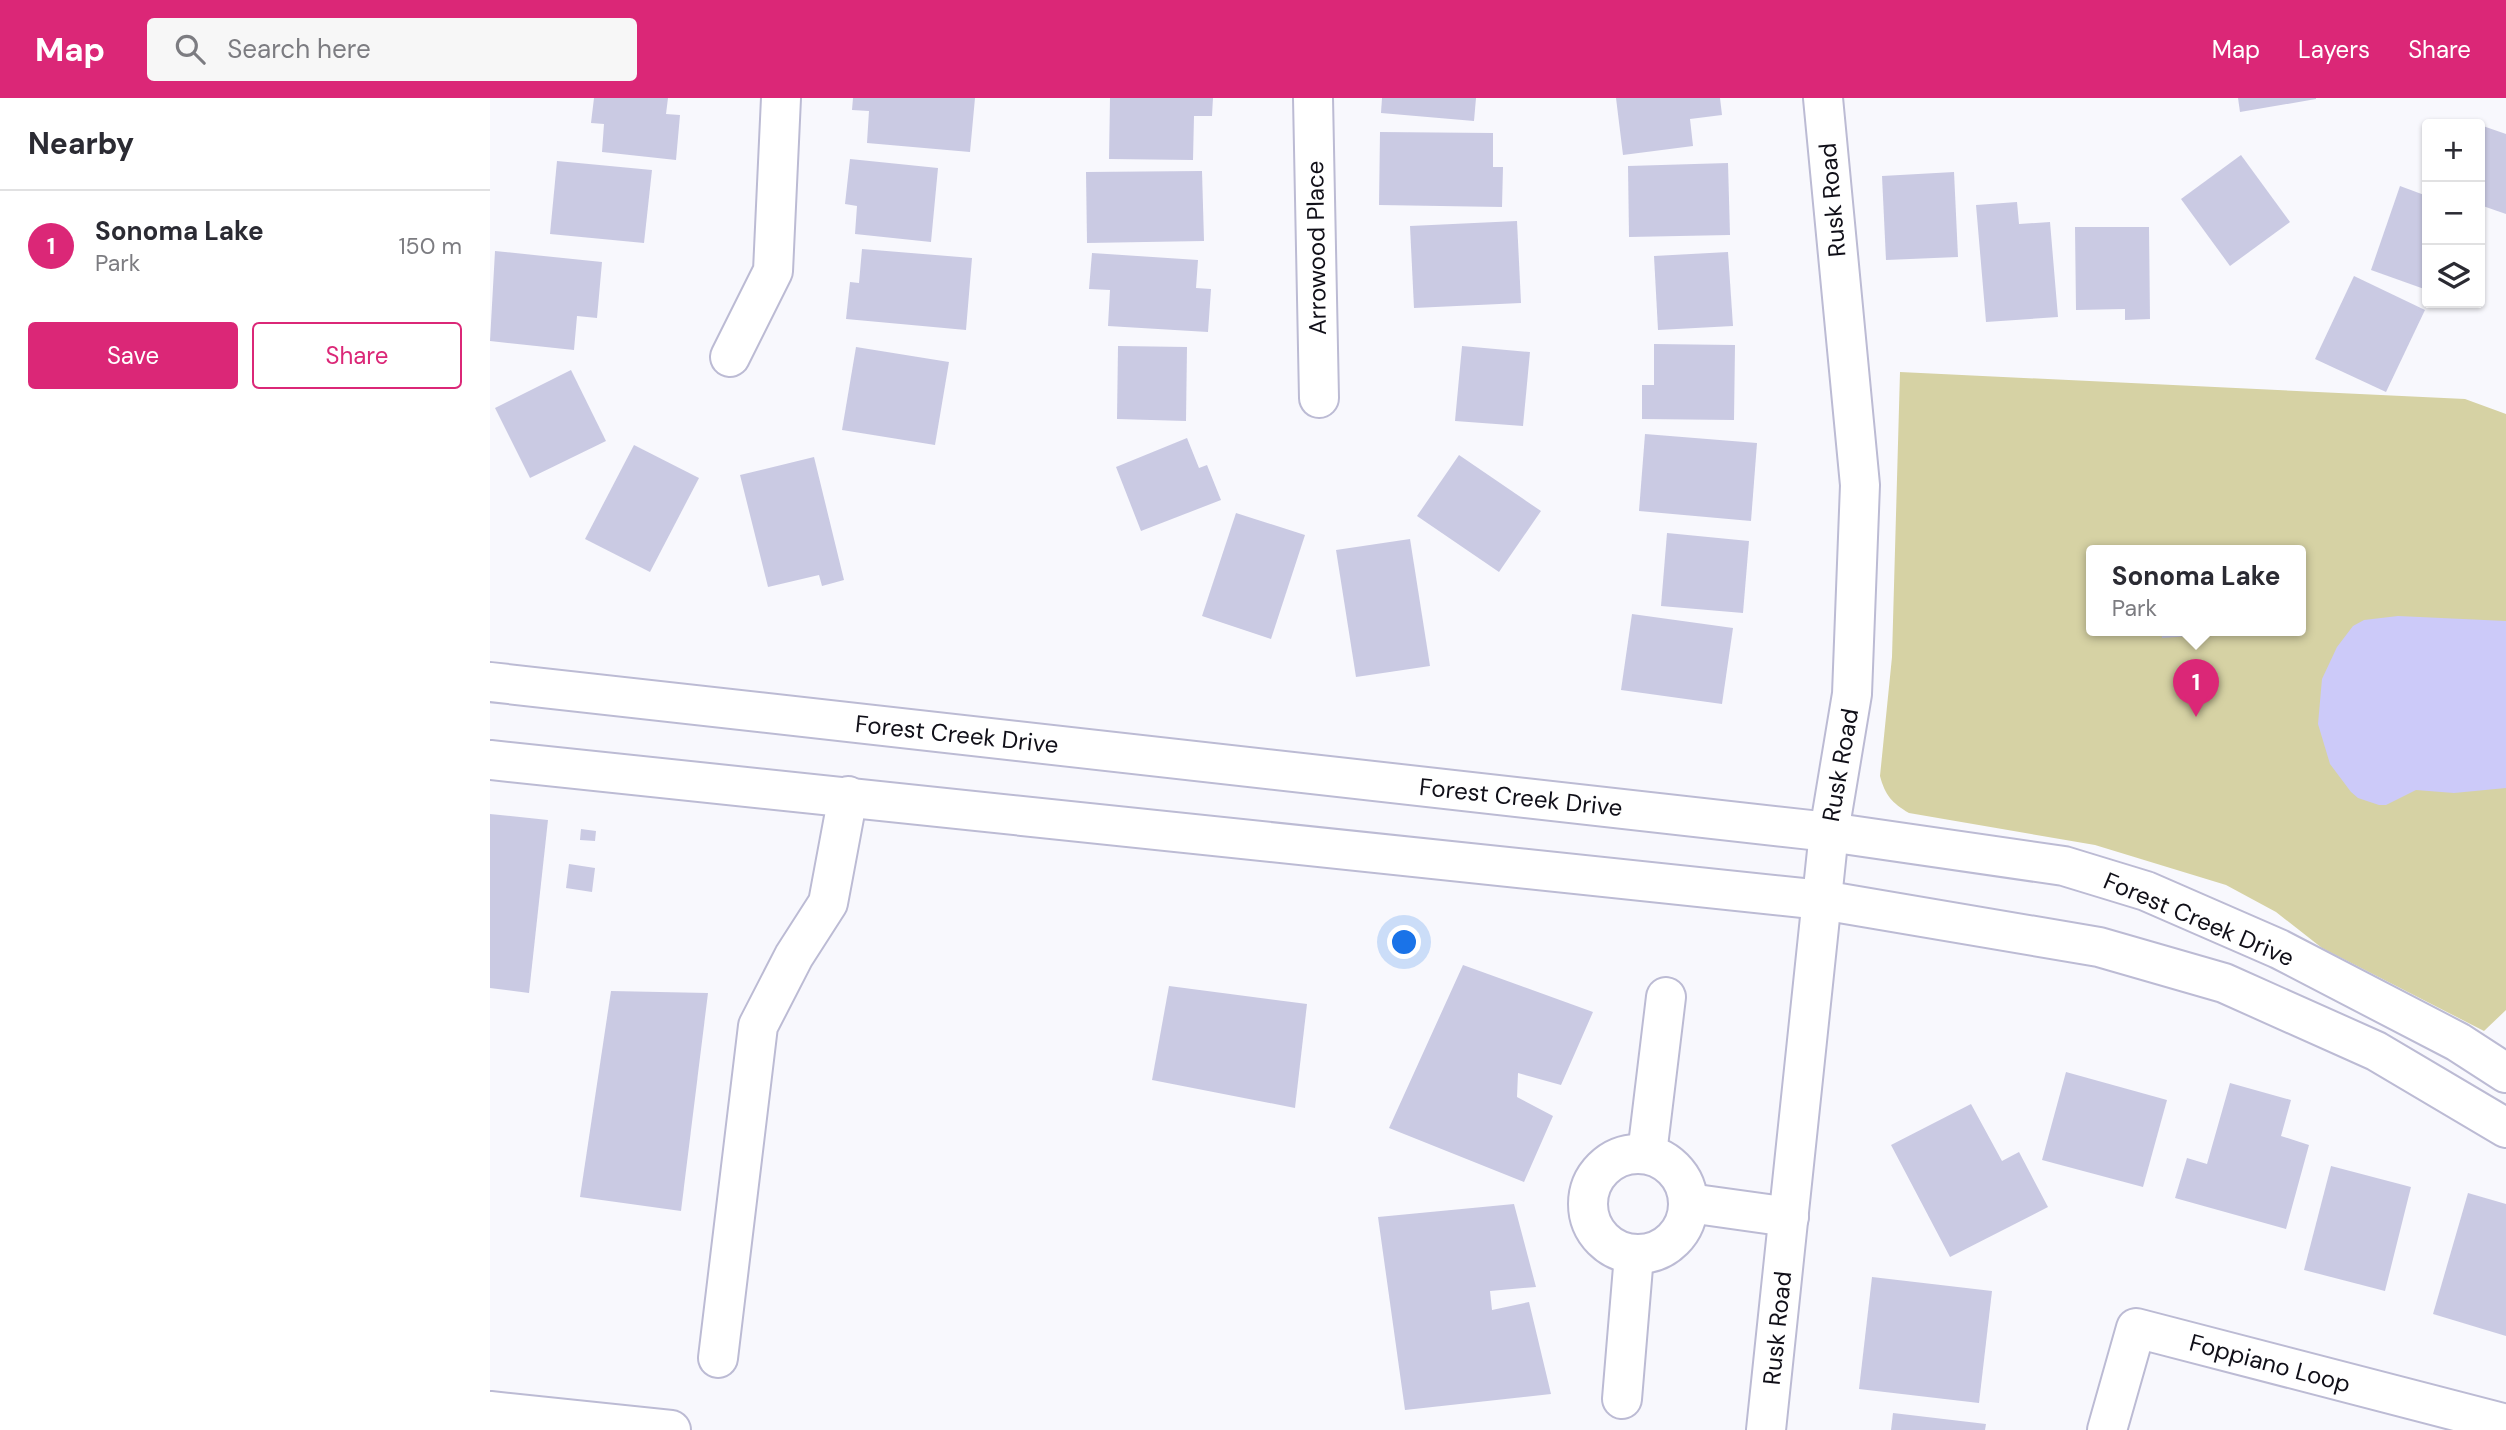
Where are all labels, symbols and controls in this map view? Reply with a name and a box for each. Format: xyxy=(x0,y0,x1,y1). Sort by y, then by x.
search box xyxy=(147,18,637,81)
text: Map xyxy=(35,28,105,71)
icon: search xyxy=(171,30,209,68)
text: Search here xyxy=(227,32,371,66)
text: Map xyxy=(2212,34,2260,65)
text: Layers xyxy=(2298,34,2370,65)
text: Share xyxy=(2408,34,2471,65)
map controls xyxy=(2422,119,2485,308)
button: + xyxy=(2422,119,2485,182)
text: Nearby xyxy=(28,124,134,163)
street label: Rusk Road xyxy=(1812,142,1852,258)
street label: Arrowood Place xyxy=(1299,161,1333,335)
button: − xyxy=(2422,182,2485,245)
text: Sonoma Lake xyxy=(95,214,264,248)
text: 1 xyxy=(47,231,55,261)
text: 150 m xyxy=(398,231,462,261)
button: layers xyxy=(2422,245,2485,308)
text: Park xyxy=(95,248,140,278)
button: Save xyxy=(28,322,238,389)
button: Share xyxy=(252,322,462,389)
popup xyxy=(2086,545,2306,636)
text: Sonoma Lake xyxy=(2112,559,2280,593)
text: Park xyxy=(2112,593,2157,623)
pin: 1 xyxy=(2173,659,2219,717)
street label: Rusk Road xyxy=(1815,706,1865,824)
street label: Forest Creek Drive xyxy=(854,708,1060,760)
street label: Forest Creek Drive xyxy=(1418,771,1624,823)
street label: Forest Creek Drive xyxy=(2099,865,2299,973)
your location xyxy=(1387,925,1421,959)
street label: Rusk Road xyxy=(1756,1269,1798,1387)
street label: Foppiano Loop xyxy=(2186,1327,2354,1399)

